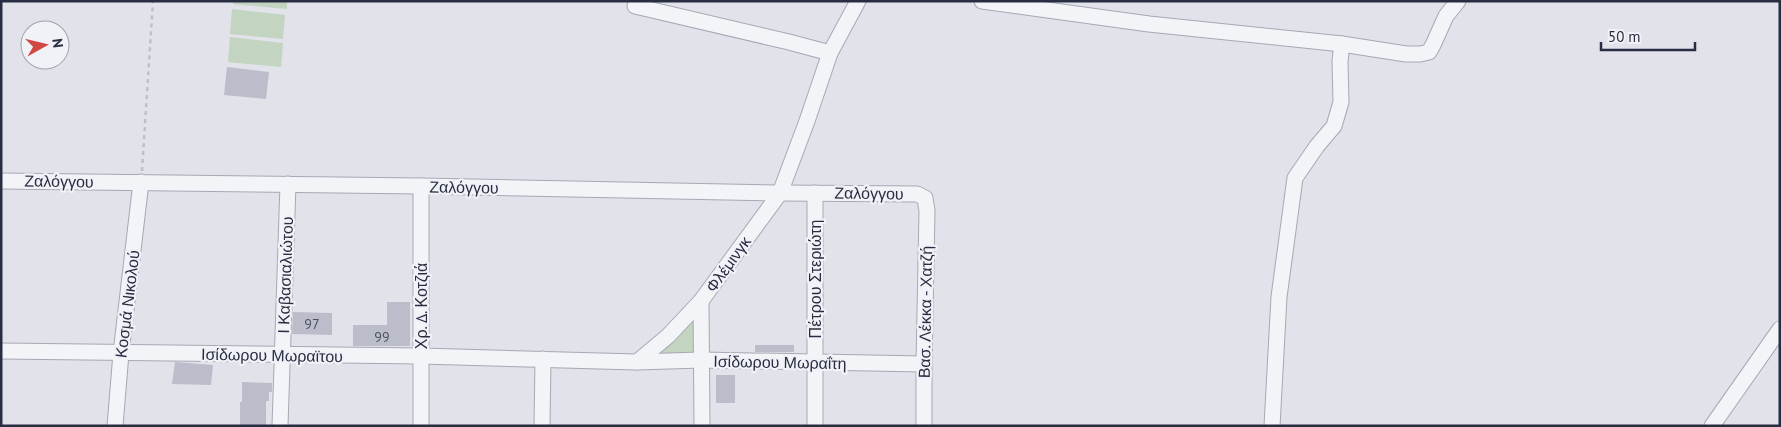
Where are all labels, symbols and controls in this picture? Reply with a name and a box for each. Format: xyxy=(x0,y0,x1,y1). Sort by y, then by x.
north arrow xyxy=(20,20,70,70)
scale bar xyxy=(1601,20,1695,52)
text: 50 m xyxy=(1608,27,1641,46)
text: N xyxy=(48,37,67,49)
street label: Ζαλόγγου xyxy=(24,170,94,192)
street label: Ζαλόγγου xyxy=(429,176,499,198)
street label: Ζαλόγγου xyxy=(834,182,904,204)
street label: Ι Καβασιαλιώτου xyxy=(273,216,297,334)
street label: Πέτρου Στεριώτη xyxy=(805,220,825,338)
street label: Φλέμινγκ xyxy=(701,231,756,296)
street label: Βασ. Λέκκα - Χατζή xyxy=(914,246,936,378)
street label: Κοσμά Νικολού xyxy=(110,249,144,359)
street label: Χρ. Δ. Κοτζιά xyxy=(411,263,431,349)
house number: 97 xyxy=(304,315,320,333)
house number: 99 xyxy=(374,328,390,346)
street label: Ισίδωρου Μωραϊτου xyxy=(201,344,343,366)
street label: Ισίδωρου Μωραΐτη xyxy=(713,351,847,373)

